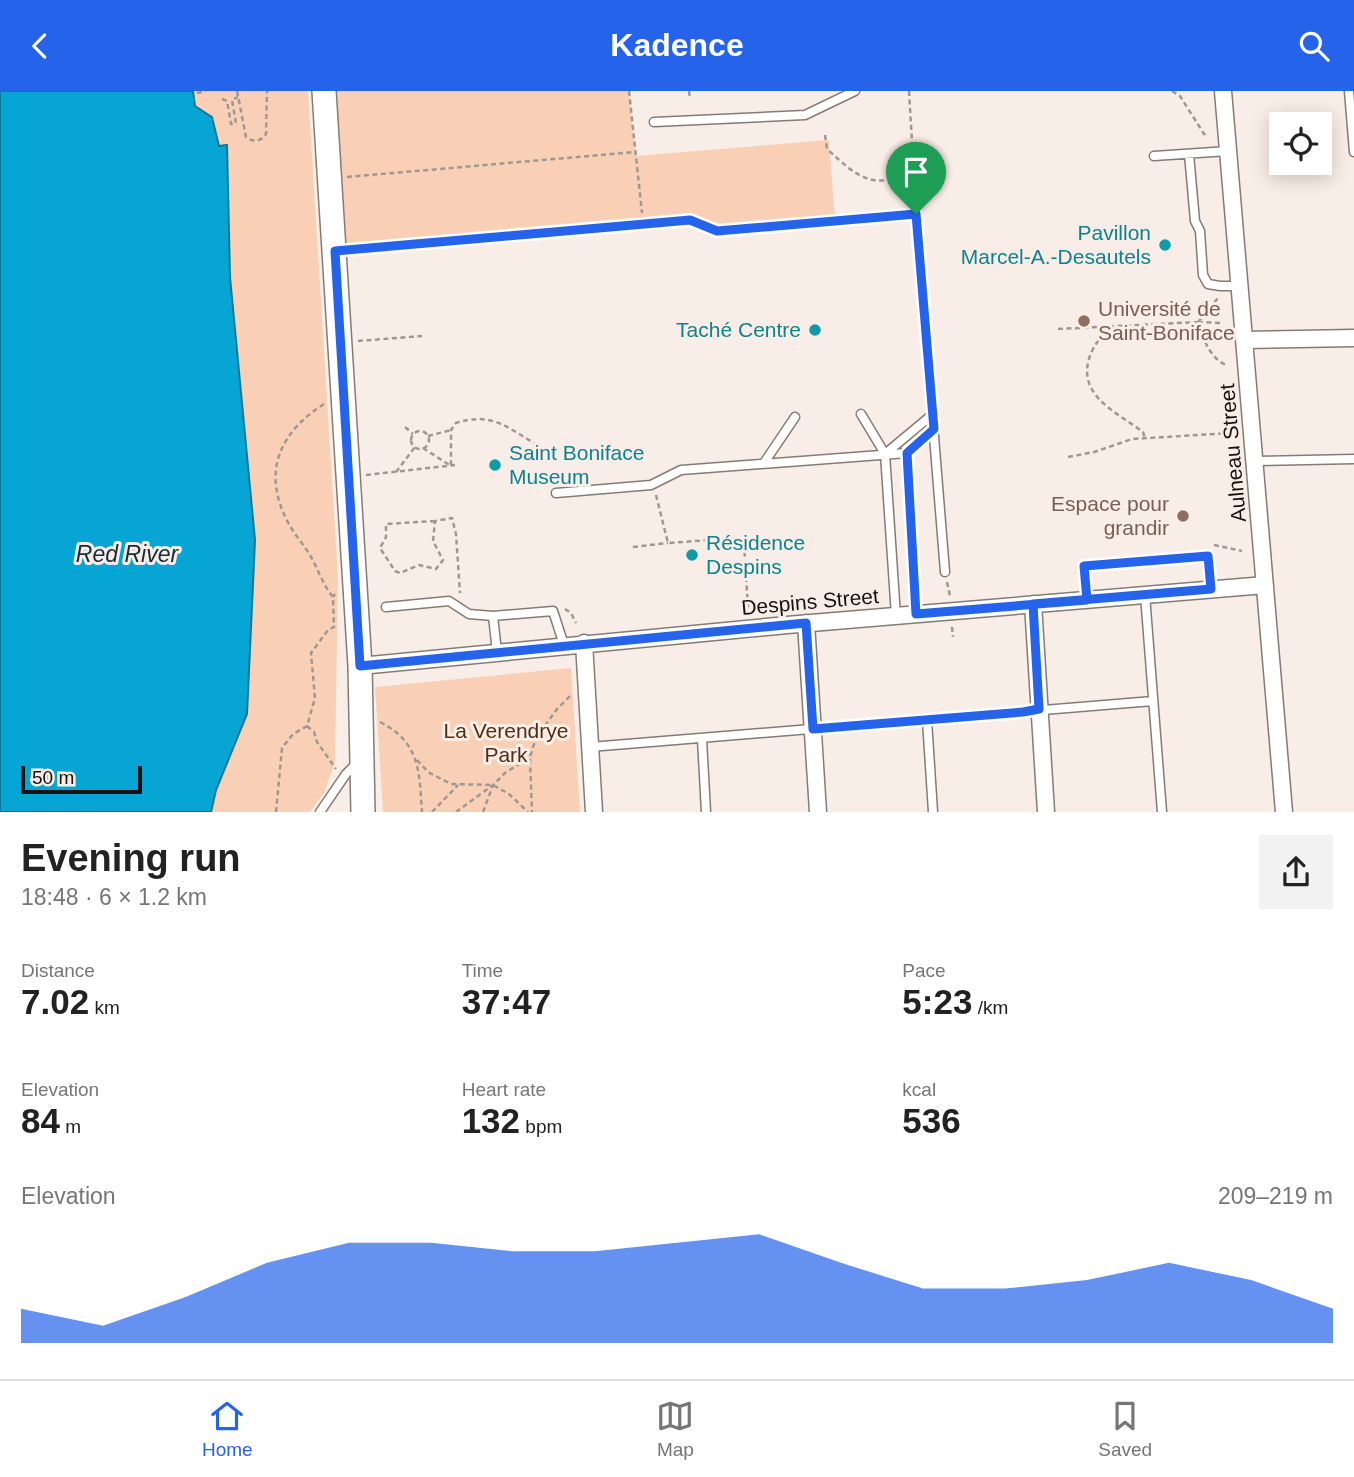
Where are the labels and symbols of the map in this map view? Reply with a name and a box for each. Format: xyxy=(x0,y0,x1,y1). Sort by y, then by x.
pin xyxy=(886,142,946,214)
place label: Pavillon Marcel-A.-Desautels xyxy=(961,221,1151,268)
marker: Pavillon Marcel-A.-Desautels xyxy=(1157,237,1173,253)
place label: Université de Saint-Boniface xyxy=(1098,297,1235,344)
marker: Université de Saint-Boniface xyxy=(1076,313,1092,329)
place label: Taché Centre xyxy=(676,318,801,341)
marker: Taché Centre xyxy=(807,322,823,338)
street label: Aulneau Street xyxy=(1215,383,1250,523)
place label: Saint Boniface Museum xyxy=(509,441,644,488)
marker: Saint Boniface Museum xyxy=(487,457,503,473)
place label: Espace pour grandir xyxy=(1051,492,1169,539)
marker: Espace pour grandir xyxy=(1175,508,1191,524)
place label: Résidence Despins xyxy=(706,531,805,578)
water label: Red River xyxy=(76,541,179,567)
marker: Résidence Despins xyxy=(684,547,700,563)
street label: Despins Street xyxy=(740,584,880,619)
park label: La Verendrye Park xyxy=(444,719,568,766)
scale bar xyxy=(21,763,142,795)

